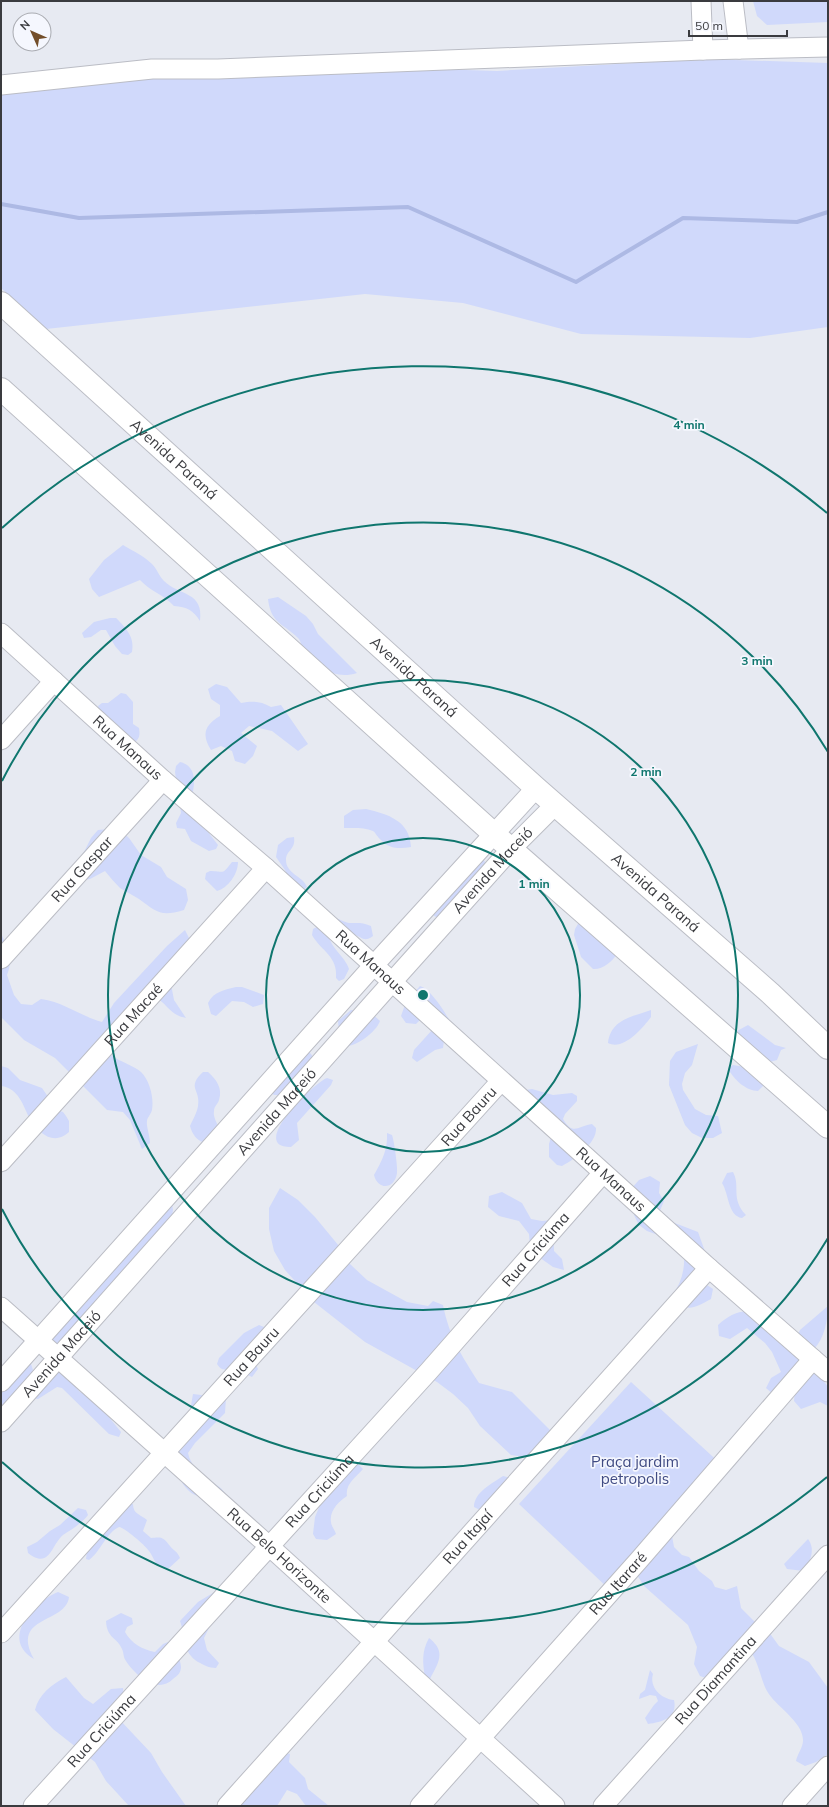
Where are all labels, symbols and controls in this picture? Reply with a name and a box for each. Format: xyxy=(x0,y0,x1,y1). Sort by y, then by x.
north arrow xyxy=(12,12,52,52)
scale bar xyxy=(689,12,787,38)
text: N xyxy=(17,17,33,33)
text: 50 m xyxy=(695,18,723,33)
street label: Avenida Paraná xyxy=(126,415,222,504)
text: 4 min xyxy=(673,417,705,432)
street label: Avenida Paraná xyxy=(366,632,462,721)
text: 3 min xyxy=(741,653,773,668)
street label: Rua Manaus xyxy=(89,711,167,784)
text: 2 min xyxy=(630,764,662,779)
street label: Avenida Maceió xyxy=(448,823,537,917)
street label: Rua Gaspar xyxy=(47,831,117,906)
street label: Avenida Paraná xyxy=(608,848,704,936)
text: 1 min xyxy=(518,876,550,891)
street label: Rua Manaus xyxy=(332,926,410,998)
street label: Rua Macaé xyxy=(100,979,167,1050)
centre of rings xyxy=(416,988,430,1002)
street label: Avenida Maceió xyxy=(232,1064,320,1159)
street label: Rua Bauru xyxy=(437,1082,500,1150)
street label: Rua Manaus xyxy=(572,1143,650,1216)
street label: Rua Criciúma xyxy=(498,1208,573,1290)
street label: Avenida Maceió xyxy=(17,1306,105,1401)
street label: Rua Bauru xyxy=(219,1322,283,1390)
street label: Rua Criciúma xyxy=(281,1450,358,1531)
park label: Praça jardim petropolis xyxy=(591,1452,679,1488)
street label: Rua Belo Horizonte xyxy=(223,1503,336,1607)
street label: Rua Itajaí xyxy=(438,1505,498,1568)
street label: Rua Itararé xyxy=(585,1548,651,1619)
street label: Rua Diamantina xyxy=(671,1631,760,1728)
street label: Rua Criciúma xyxy=(63,1689,140,1771)

